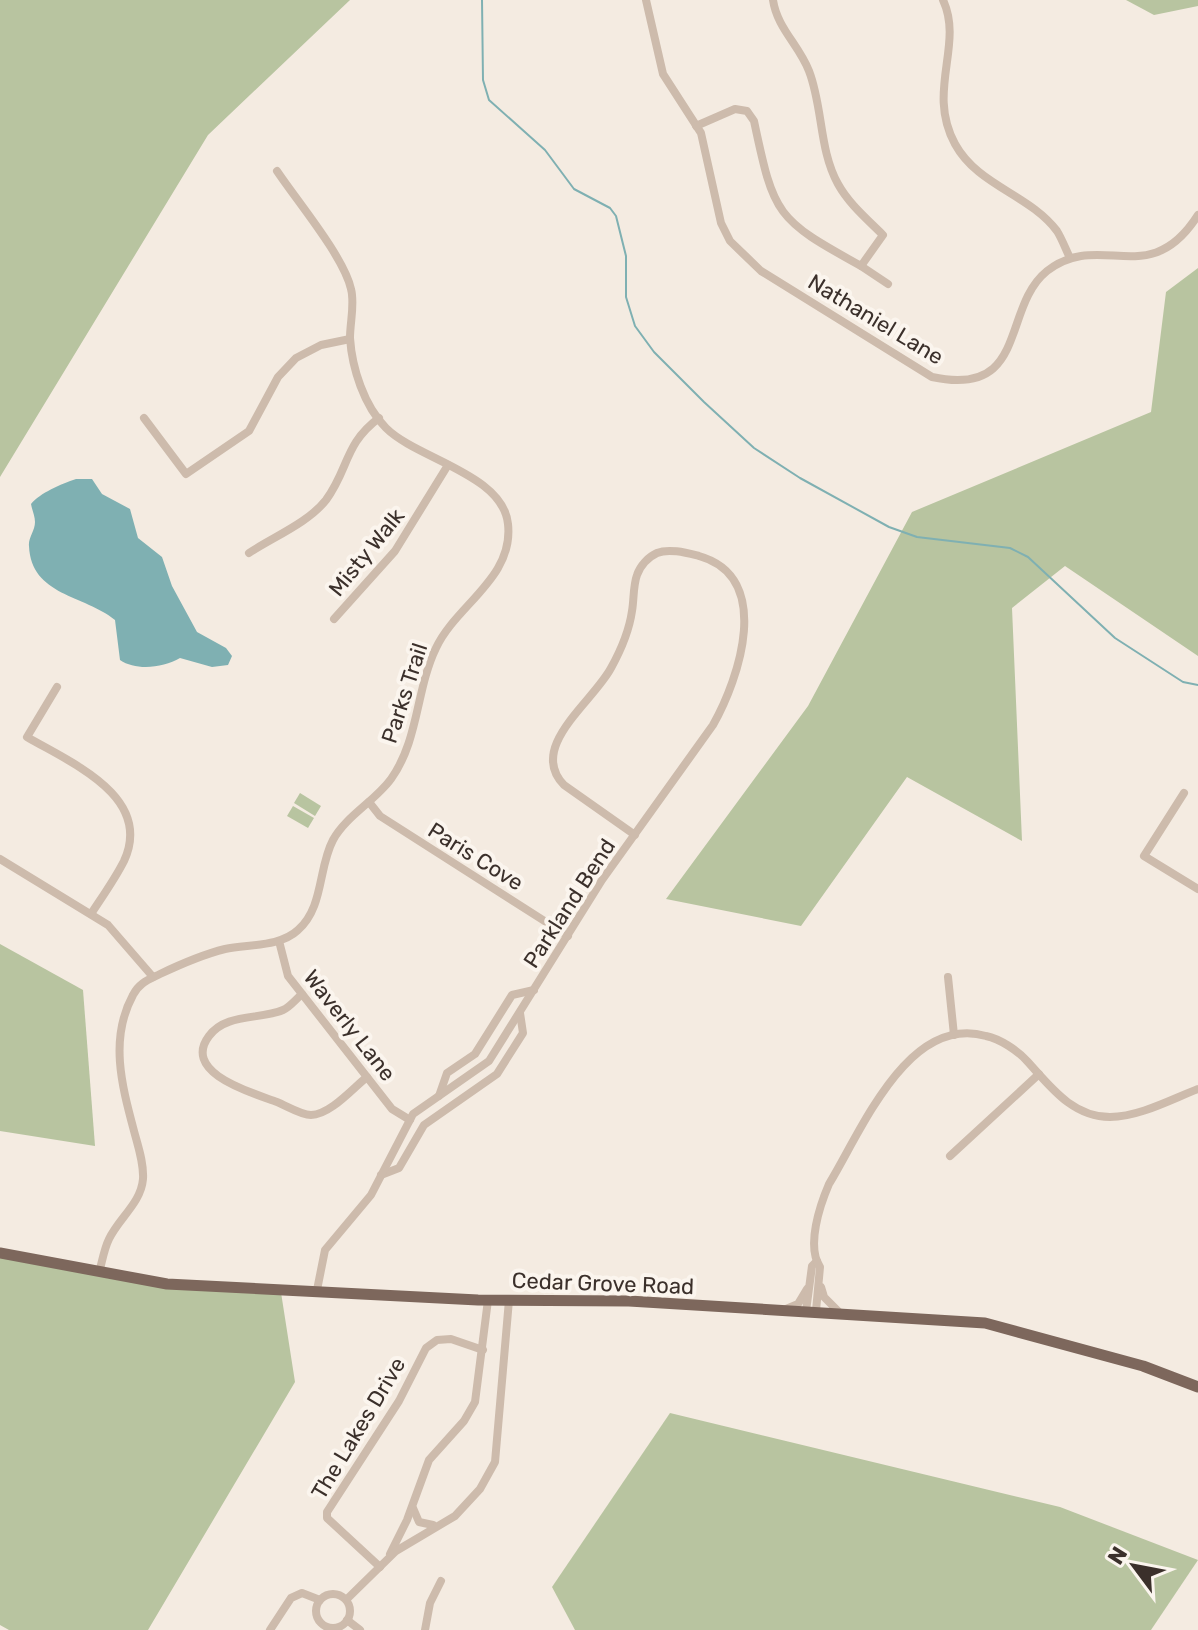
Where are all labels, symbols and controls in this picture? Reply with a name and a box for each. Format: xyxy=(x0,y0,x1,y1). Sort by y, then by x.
street label: Nathaniel Lane xyxy=(803,268,948,370)
street label: Misty Walk xyxy=(323,502,410,602)
street label: Parks Trail xyxy=(376,640,433,747)
street label: Paris Cove xyxy=(423,817,528,896)
street label: Parkland Bend xyxy=(518,834,621,973)
street label: Waverly Lane xyxy=(298,964,401,1086)
street label: Cedar Grove Road xyxy=(511,1267,695,1300)
street label: The Lakes Drive xyxy=(305,1352,411,1504)
north arrow xyxy=(1094,1526,1174,1606)
text: N xyxy=(1102,1542,1133,1570)

